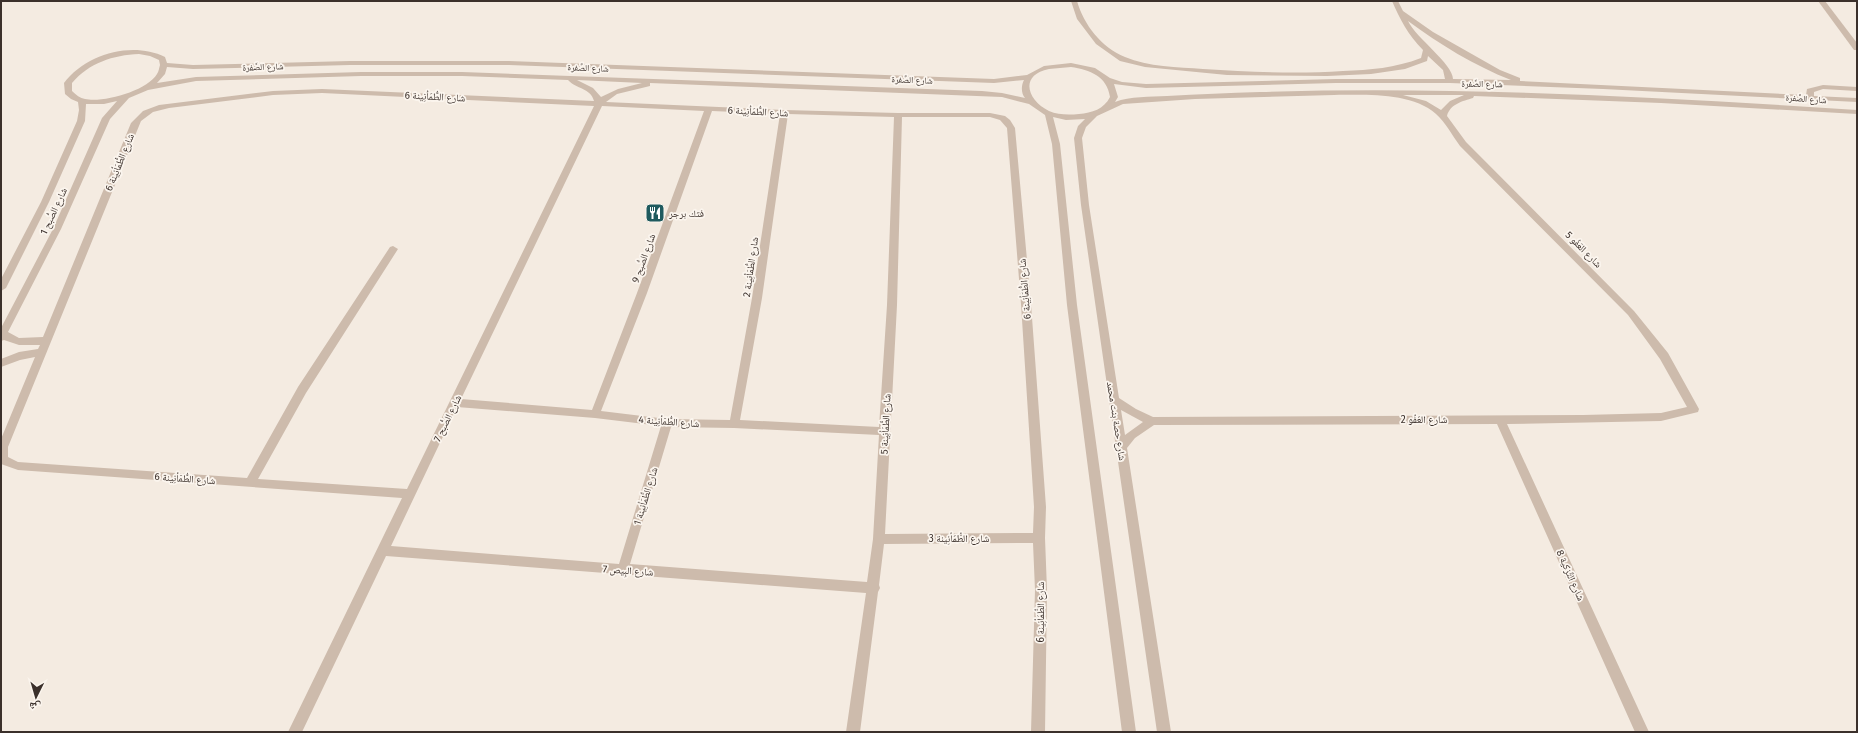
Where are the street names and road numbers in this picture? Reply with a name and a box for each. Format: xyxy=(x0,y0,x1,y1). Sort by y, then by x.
street label: شارع الصَّفرة xyxy=(242,61,284,74)
street label: شارع الصَّفرة xyxy=(567,62,609,75)
street label: شارع الصَّفرة xyxy=(891,74,933,87)
street label: شارع الصَّفرة xyxy=(1461,79,1503,90)
street label: شارع الطُّمَأنِينة 6 xyxy=(404,89,466,105)
street label: شارع الصَّفرة xyxy=(1785,93,1827,106)
street label: شارع الطُّمَأنِينة 6 xyxy=(727,104,789,120)
street label: شارع الطُّمَأنِينة 6 xyxy=(102,131,137,193)
street label: شارع الصُّبح 1 xyxy=(37,185,70,237)
street label: شارع العَفُو 5 xyxy=(1563,229,1604,271)
street label: شارع الصُّبح 9 xyxy=(629,231,659,285)
street label: شارع الطُّمَأنِينة 2 xyxy=(740,236,761,298)
street label: شارع الطُّمَأنِينة 6 xyxy=(1015,258,1034,320)
street label: شارع حصة بنت محمد xyxy=(1104,381,1128,462)
street label: شارع الصُّبح 7 xyxy=(431,392,465,444)
street label: شارع الطُّمَأنِينة 5 xyxy=(878,393,894,455)
street label: شارع الطُّمَأنِينة 4 xyxy=(638,413,700,430)
street label: شارع العَفُو 2 xyxy=(1401,414,1448,426)
street label: شارع الطُّمَأنِينة 1 xyxy=(631,465,661,527)
street label: شارع الطُّمَأنِينة 6 xyxy=(154,470,216,487)
street label: شارع الطُّمَأنِينة 3 xyxy=(929,532,990,545)
street label: شارع التَّزكية 8 xyxy=(1554,548,1587,603)
street label: شارع البِيص 7 xyxy=(602,563,654,580)
street label: شارع الطُّمَأنِينة 6 xyxy=(1034,581,1047,642)

